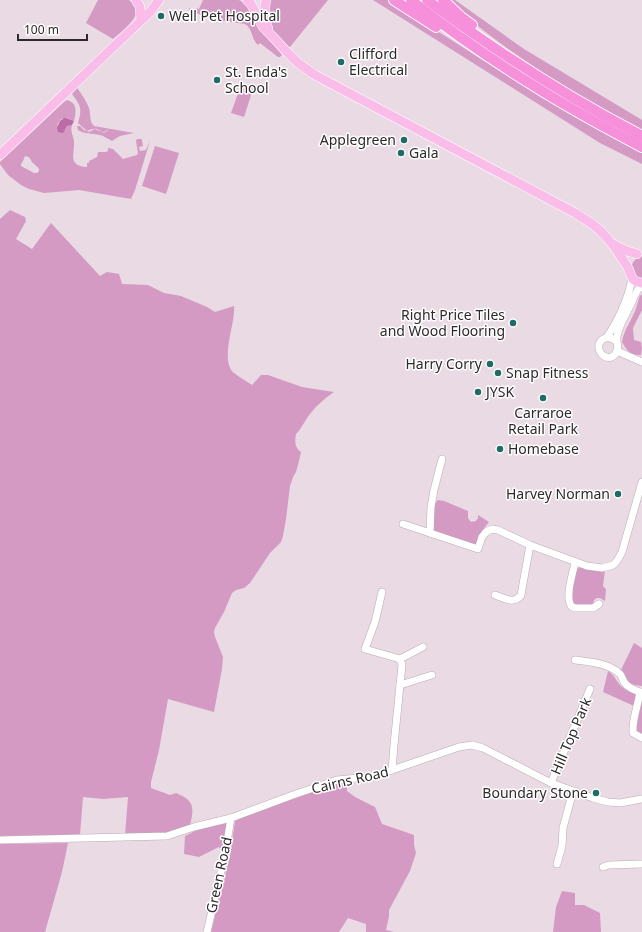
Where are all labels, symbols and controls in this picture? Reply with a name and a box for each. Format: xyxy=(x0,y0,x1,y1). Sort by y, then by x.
place label: Well Pet Hospital xyxy=(169,6,280,25)
marker: Well Pet Hospital xyxy=(156,11,166,21)
scale bar xyxy=(18,16,87,42)
text: 100 m xyxy=(24,21,59,38)
place label: Clifford Electrical xyxy=(349,44,408,79)
marker: Clifford Electrical xyxy=(336,57,346,67)
place label: St. Enda's School xyxy=(225,62,288,97)
marker: St. Enda's School xyxy=(212,75,222,85)
place label: Applegreen xyxy=(320,130,396,149)
marker: Applegreen xyxy=(399,135,409,145)
place label: Gala xyxy=(409,143,439,162)
marker: Gala xyxy=(396,148,406,158)
place label: Right Price Tiles and Wood Flooring xyxy=(380,305,505,340)
marker: Right Price Tiles and Wood Flooring xyxy=(508,318,518,328)
place label: Harry Corry xyxy=(405,354,483,373)
marker: Harry Corry xyxy=(485,359,495,369)
place label: Snap Fitness xyxy=(506,363,589,382)
marker: Snap Fitness xyxy=(493,368,503,378)
place label: JYSK xyxy=(484,382,514,401)
marker: JYSK xyxy=(473,387,483,397)
marker: Carraroe Retail Park xyxy=(538,393,548,403)
place label: Carraroe Retail Park xyxy=(508,403,578,438)
place label: Homebase xyxy=(508,439,579,458)
marker: Homebase xyxy=(495,444,505,454)
place label: Harvey Norman xyxy=(506,484,610,503)
marker: Harvey Norman xyxy=(613,489,623,499)
street label: Hill Top Park xyxy=(546,694,595,777)
street label: Cairns Road xyxy=(309,761,390,798)
place label: Boundary Stone xyxy=(482,783,588,802)
marker: Boundary Stone xyxy=(591,788,601,798)
street label: Green Road xyxy=(201,835,236,915)

